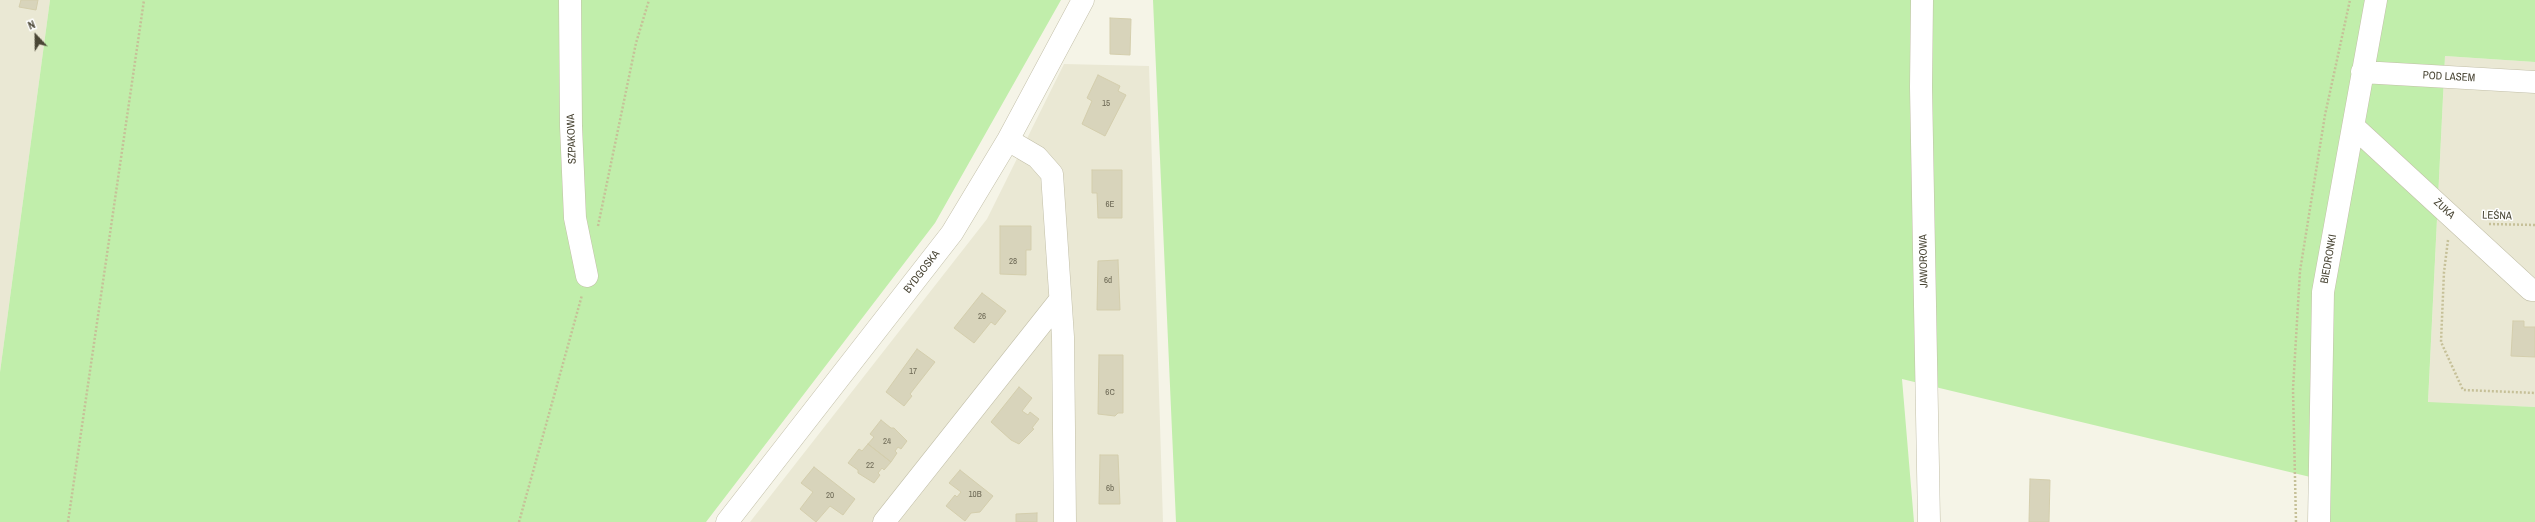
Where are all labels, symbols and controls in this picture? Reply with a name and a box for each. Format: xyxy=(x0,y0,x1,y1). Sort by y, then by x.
north arrow xyxy=(16,16,56,56)
text: N xyxy=(26,17,37,33)
street label: POD LASEM xyxy=(2422,69,2476,85)
house number: 15 xyxy=(1102,99,1110,109)
street label: SZPAKOWA xyxy=(565,114,579,164)
street label: ŻUKA xyxy=(2431,196,2457,222)
house number: 6E xyxy=(1105,200,1115,210)
street label: LEŚNA xyxy=(2482,209,2512,223)
street label: BIEDRONKI xyxy=(2318,233,2340,285)
street label: JAWOROWA xyxy=(1917,234,1931,288)
street label: BYDGOSKA xyxy=(901,248,943,296)
house number: 28 xyxy=(1009,257,1017,267)
house number: 6d xyxy=(1104,276,1112,286)
house number: 26 xyxy=(978,312,986,322)
house number: 17 xyxy=(909,367,917,377)
house number: 6C xyxy=(1105,388,1115,398)
house number: 24 xyxy=(883,437,891,447)
house number: 22 xyxy=(866,461,874,471)
house number: 6b xyxy=(1106,484,1114,494)
house number: 10B xyxy=(968,490,982,500)
house number: 20 xyxy=(826,491,834,501)

